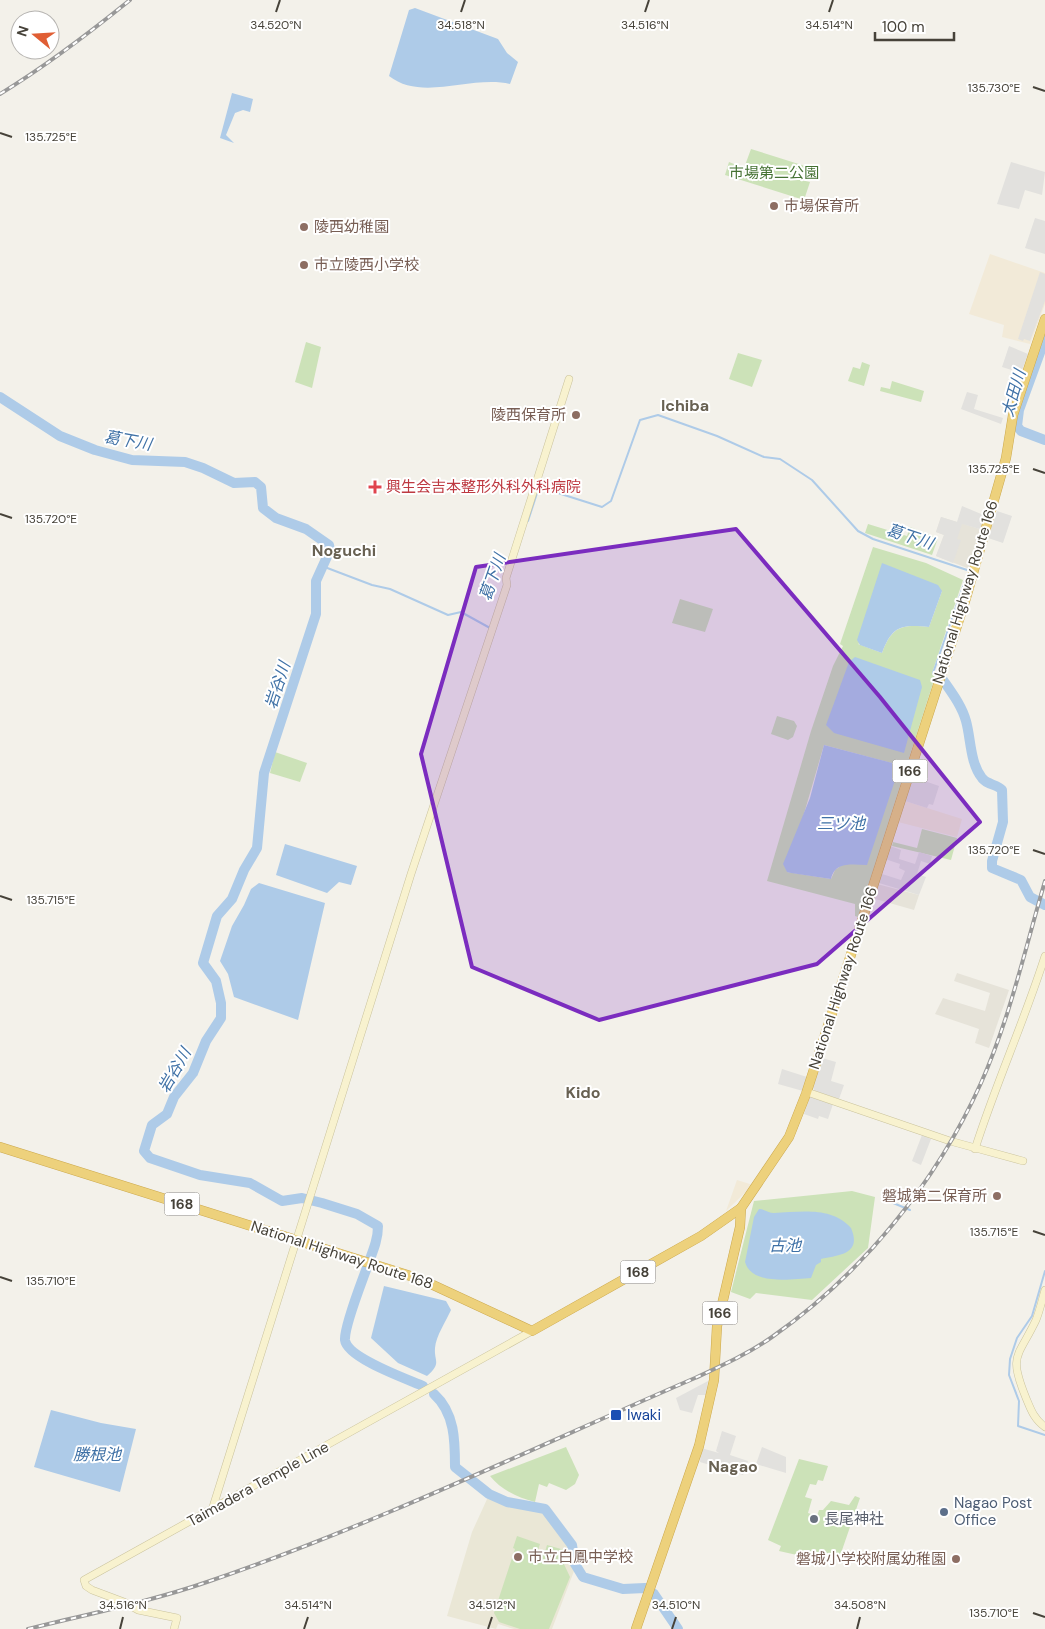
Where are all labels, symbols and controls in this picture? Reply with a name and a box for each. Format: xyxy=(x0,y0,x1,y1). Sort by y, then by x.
north arrow xyxy=(10,10,60,60)
scale bar xyxy=(875,10,954,42)
text: 34.520°N xyxy=(250,17,302,33)
text: 34.518°N xyxy=(437,17,485,33)
text: 34.516°N xyxy=(621,17,669,33)
text: 34.514°N xyxy=(805,17,853,33)
text: 100 m xyxy=(882,17,925,37)
text: N xyxy=(12,23,33,39)
text: 135.730°E xyxy=(968,80,1020,96)
text: 135.725°E xyxy=(25,129,77,145)
park label: 市場第二公園 xyxy=(729,163,819,183)
place label: 市場保育所 xyxy=(784,196,859,216)
marker: 市場保育所 xyxy=(768,200,780,212)
place label: 陵西幼稚園 xyxy=(314,217,389,237)
marker: 陵西幼稚園 xyxy=(298,221,310,233)
place label: 市立陵西小学校 xyxy=(314,255,419,275)
marker: 市立陵西小学校 xyxy=(298,259,310,271)
water label: 太田川 xyxy=(997,365,1031,419)
district label: Ichiba xyxy=(661,395,709,416)
place label: 陵西保育所 xyxy=(491,405,566,425)
marker: 陵西保育所 xyxy=(570,409,582,421)
water label: 葛下川 xyxy=(102,426,155,455)
text: 135.725°E xyxy=(968,461,1020,477)
place label: 興生会吉本整形外科外科病院 xyxy=(386,477,581,497)
marker: 興生会吉本整形外科外科病院 xyxy=(368,480,382,494)
street label: National Highway Route 166 xyxy=(928,498,1002,686)
text: 135.720°E xyxy=(25,511,77,527)
water label: 葛下川 xyxy=(884,519,938,554)
district label: Noguchi xyxy=(312,540,376,561)
water label: 葛下川 xyxy=(475,549,511,603)
water label: 岩谷川 xyxy=(260,657,295,711)
road number: 166 xyxy=(892,759,928,782)
water label: 三ツ池 xyxy=(817,813,867,834)
text: 135.720°E xyxy=(968,842,1020,858)
street label: National Highway Route 166 xyxy=(804,884,882,1072)
text: 135.715°E xyxy=(27,892,76,908)
water label: 岩谷川 xyxy=(153,1042,197,1096)
district label: Kido xyxy=(565,1082,601,1103)
place label: 磐城第二保育所 xyxy=(882,1186,987,1206)
marker: 磐城第二保育所 xyxy=(991,1190,1003,1202)
road number: 168 xyxy=(164,1192,200,1216)
street label: National Highway Route 168 xyxy=(248,1216,436,1294)
text: 135.715°E xyxy=(970,1224,1019,1240)
water label: 古池 xyxy=(769,1235,803,1256)
road number: 168 xyxy=(620,1260,656,1284)
text: 135.710°E xyxy=(26,1273,76,1289)
road number: 166 xyxy=(702,1302,738,1325)
place label: Iwaki xyxy=(627,1405,661,1425)
marker: Iwaki xyxy=(609,1408,623,1422)
street label: Taimadera Temple Line xyxy=(184,1437,332,1531)
water label: 勝根池 xyxy=(73,1444,123,1465)
district label: Nagao xyxy=(708,1456,758,1477)
place label: Nagao Post Office xyxy=(954,1493,1032,1530)
marker: Nagao Post Office xyxy=(938,1506,950,1518)
place label: 長尾神社 xyxy=(824,1509,884,1529)
marker: 長尾神社 xyxy=(808,1513,820,1525)
place label: 市立白鳳中学校 xyxy=(528,1547,633,1567)
place label: 磐城小学校附属幼稚園 xyxy=(796,1549,946,1569)
marker: 市立白鳳中学校 xyxy=(512,1551,524,1563)
marker: 磐城小学校附属幼稚園 xyxy=(950,1553,962,1565)
text: 34.516°N xyxy=(99,1597,147,1613)
text: 34.514°N xyxy=(284,1597,332,1613)
text: 34.512°N xyxy=(468,1597,516,1613)
text: 34.510°N xyxy=(652,1597,700,1613)
text: 34.508°N xyxy=(834,1597,886,1613)
text: 135.710°E xyxy=(969,1605,1019,1621)

